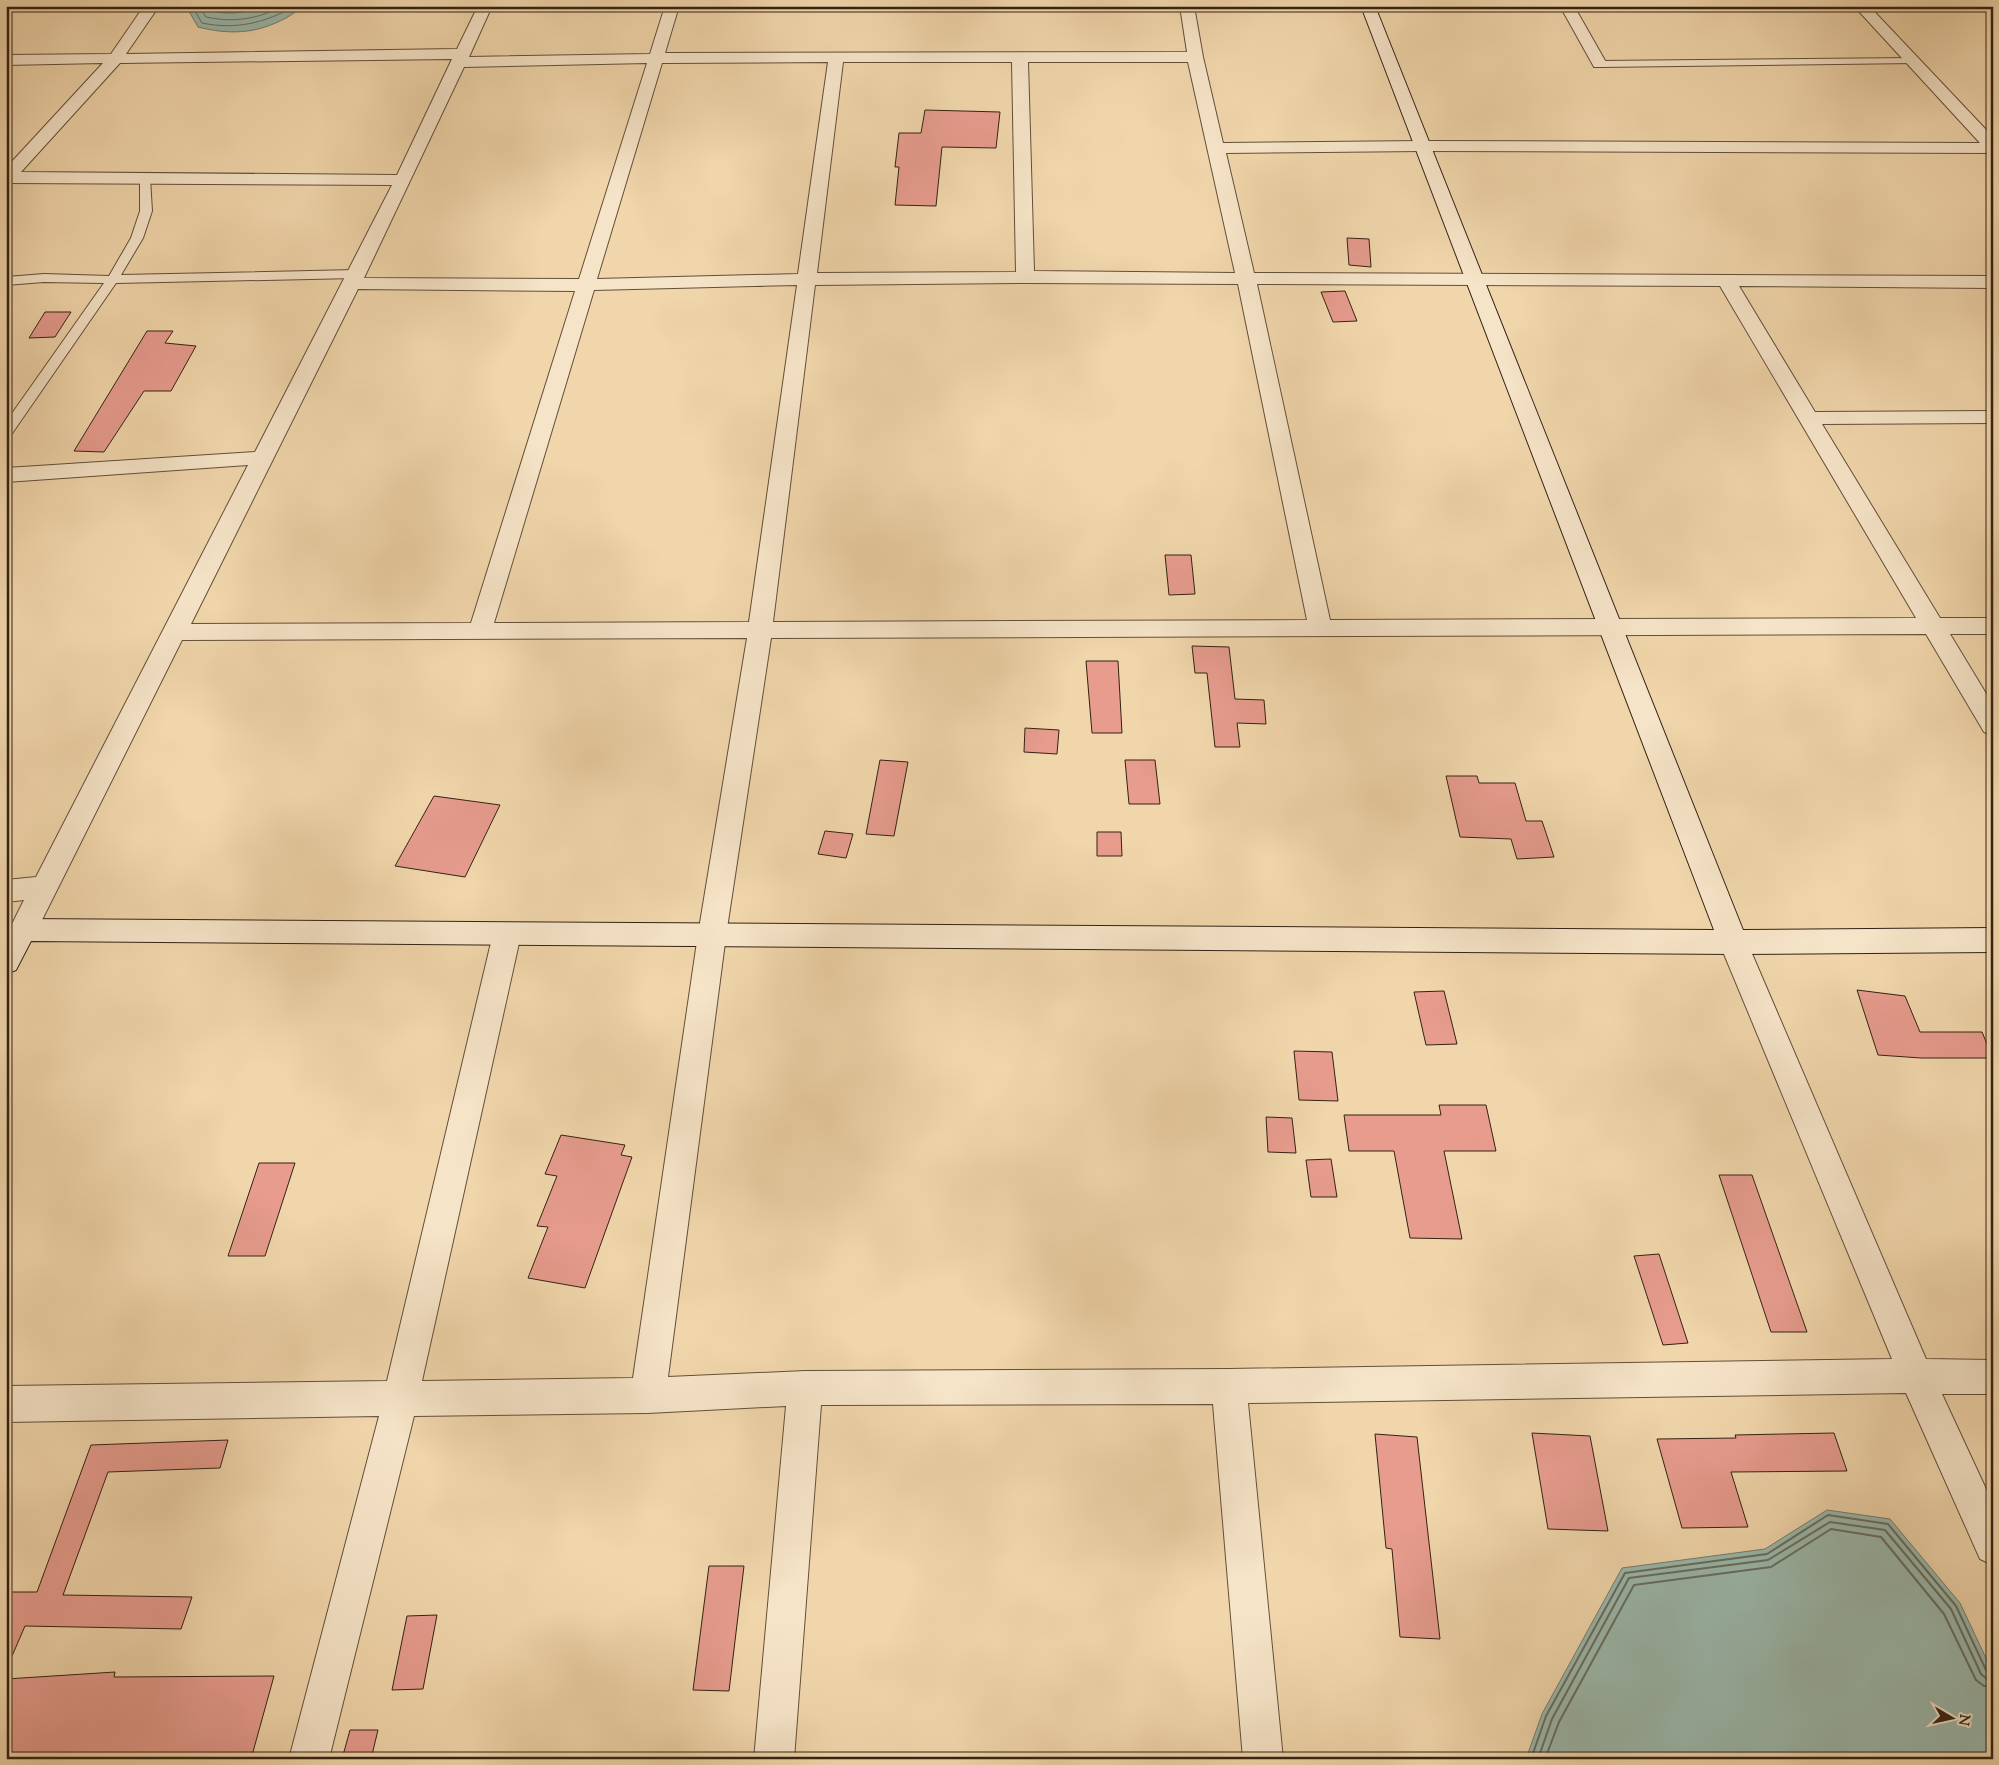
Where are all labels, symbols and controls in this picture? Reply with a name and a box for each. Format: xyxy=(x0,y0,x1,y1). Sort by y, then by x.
north arrow xyxy=(1926,1692,1976,1742)
text: N xyxy=(1952,1713,1974,1727)

